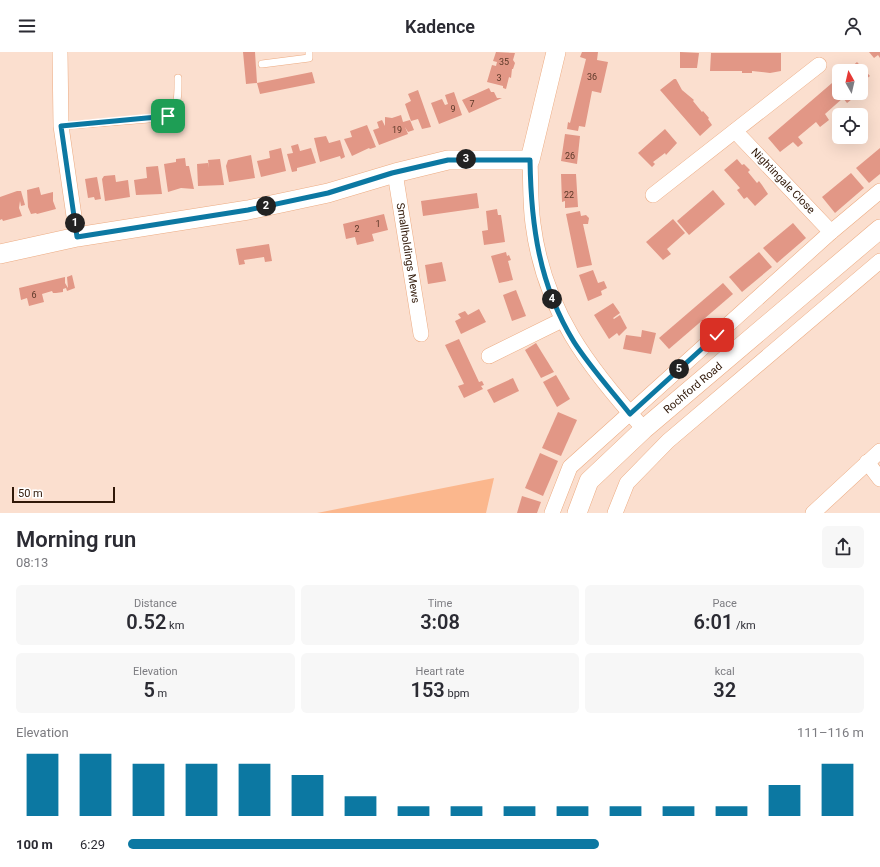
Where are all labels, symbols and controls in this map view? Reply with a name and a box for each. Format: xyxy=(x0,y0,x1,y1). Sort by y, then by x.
icon: menu xyxy=(16,15,38,37)
icon: person xyxy=(842,15,864,37)
text: Kadence xyxy=(405,16,475,37)
house number: 35 xyxy=(499,57,509,67)
north arrow xyxy=(832,64,868,100)
map controls xyxy=(832,64,868,144)
house number: 36 xyxy=(587,72,597,82)
house number: 3 xyxy=(496,73,502,83)
pin xyxy=(151,99,185,133)
house number: 7 xyxy=(469,99,475,109)
house number: 9 xyxy=(450,104,456,114)
icon: arrive xyxy=(157,105,179,127)
button: locate xyxy=(832,108,868,144)
house number: 19 xyxy=(392,125,402,135)
street label: Nightingale Close xyxy=(748,146,818,217)
pin: 3 xyxy=(456,149,476,169)
house number: 26 xyxy=(565,151,575,161)
text: 3 xyxy=(463,152,469,165)
house number: 22 xyxy=(564,190,574,200)
pin: 2 xyxy=(256,196,276,216)
text: 2 xyxy=(263,199,269,212)
street label: Smallholdings Mews xyxy=(394,202,422,304)
pin: 1 xyxy=(65,213,85,233)
text: 1 xyxy=(72,216,78,229)
house number: 1 xyxy=(375,219,381,229)
house number: 2 xyxy=(354,224,360,234)
pin: 4 xyxy=(542,289,562,309)
house number: 6 xyxy=(31,290,37,300)
text: 4 xyxy=(549,292,555,305)
pin xyxy=(700,318,734,352)
icon: check xyxy=(706,324,728,346)
pin: 5 xyxy=(669,359,689,379)
street label: Rochford Road xyxy=(661,360,725,416)
text: 5 xyxy=(676,362,682,375)
scale bar xyxy=(12,485,115,504)
text: 50 m xyxy=(18,487,43,500)
button: share xyxy=(822,526,864,568)
text: Morning run xyxy=(16,527,136,552)
text: 08:13 xyxy=(16,555,48,570)
text: Distance xyxy=(134,597,177,610)
text: Time xyxy=(428,597,452,610)
text: Pace xyxy=(712,597,737,610)
text: 0.52 xyxy=(126,610,166,634)
text: 3:08 xyxy=(420,610,460,634)
text: 6:01 xyxy=(694,610,733,634)
text: km xyxy=(166,619,184,632)
text: /km xyxy=(733,619,756,632)
text: Elevation xyxy=(133,665,178,678)
text: Heart rate xyxy=(416,665,464,678)
text: kcal xyxy=(715,665,735,678)
text: 5 xyxy=(143,678,155,702)
text: 153 xyxy=(410,678,445,702)
text: 32 xyxy=(713,678,736,702)
text: m xyxy=(155,687,167,700)
text: bpm xyxy=(445,687,470,700)
text: Elevation xyxy=(16,725,69,740)
text: 111–116 m xyxy=(797,725,864,740)
text: 100 m xyxy=(16,837,53,852)
text: 6:29 xyxy=(80,837,105,852)

